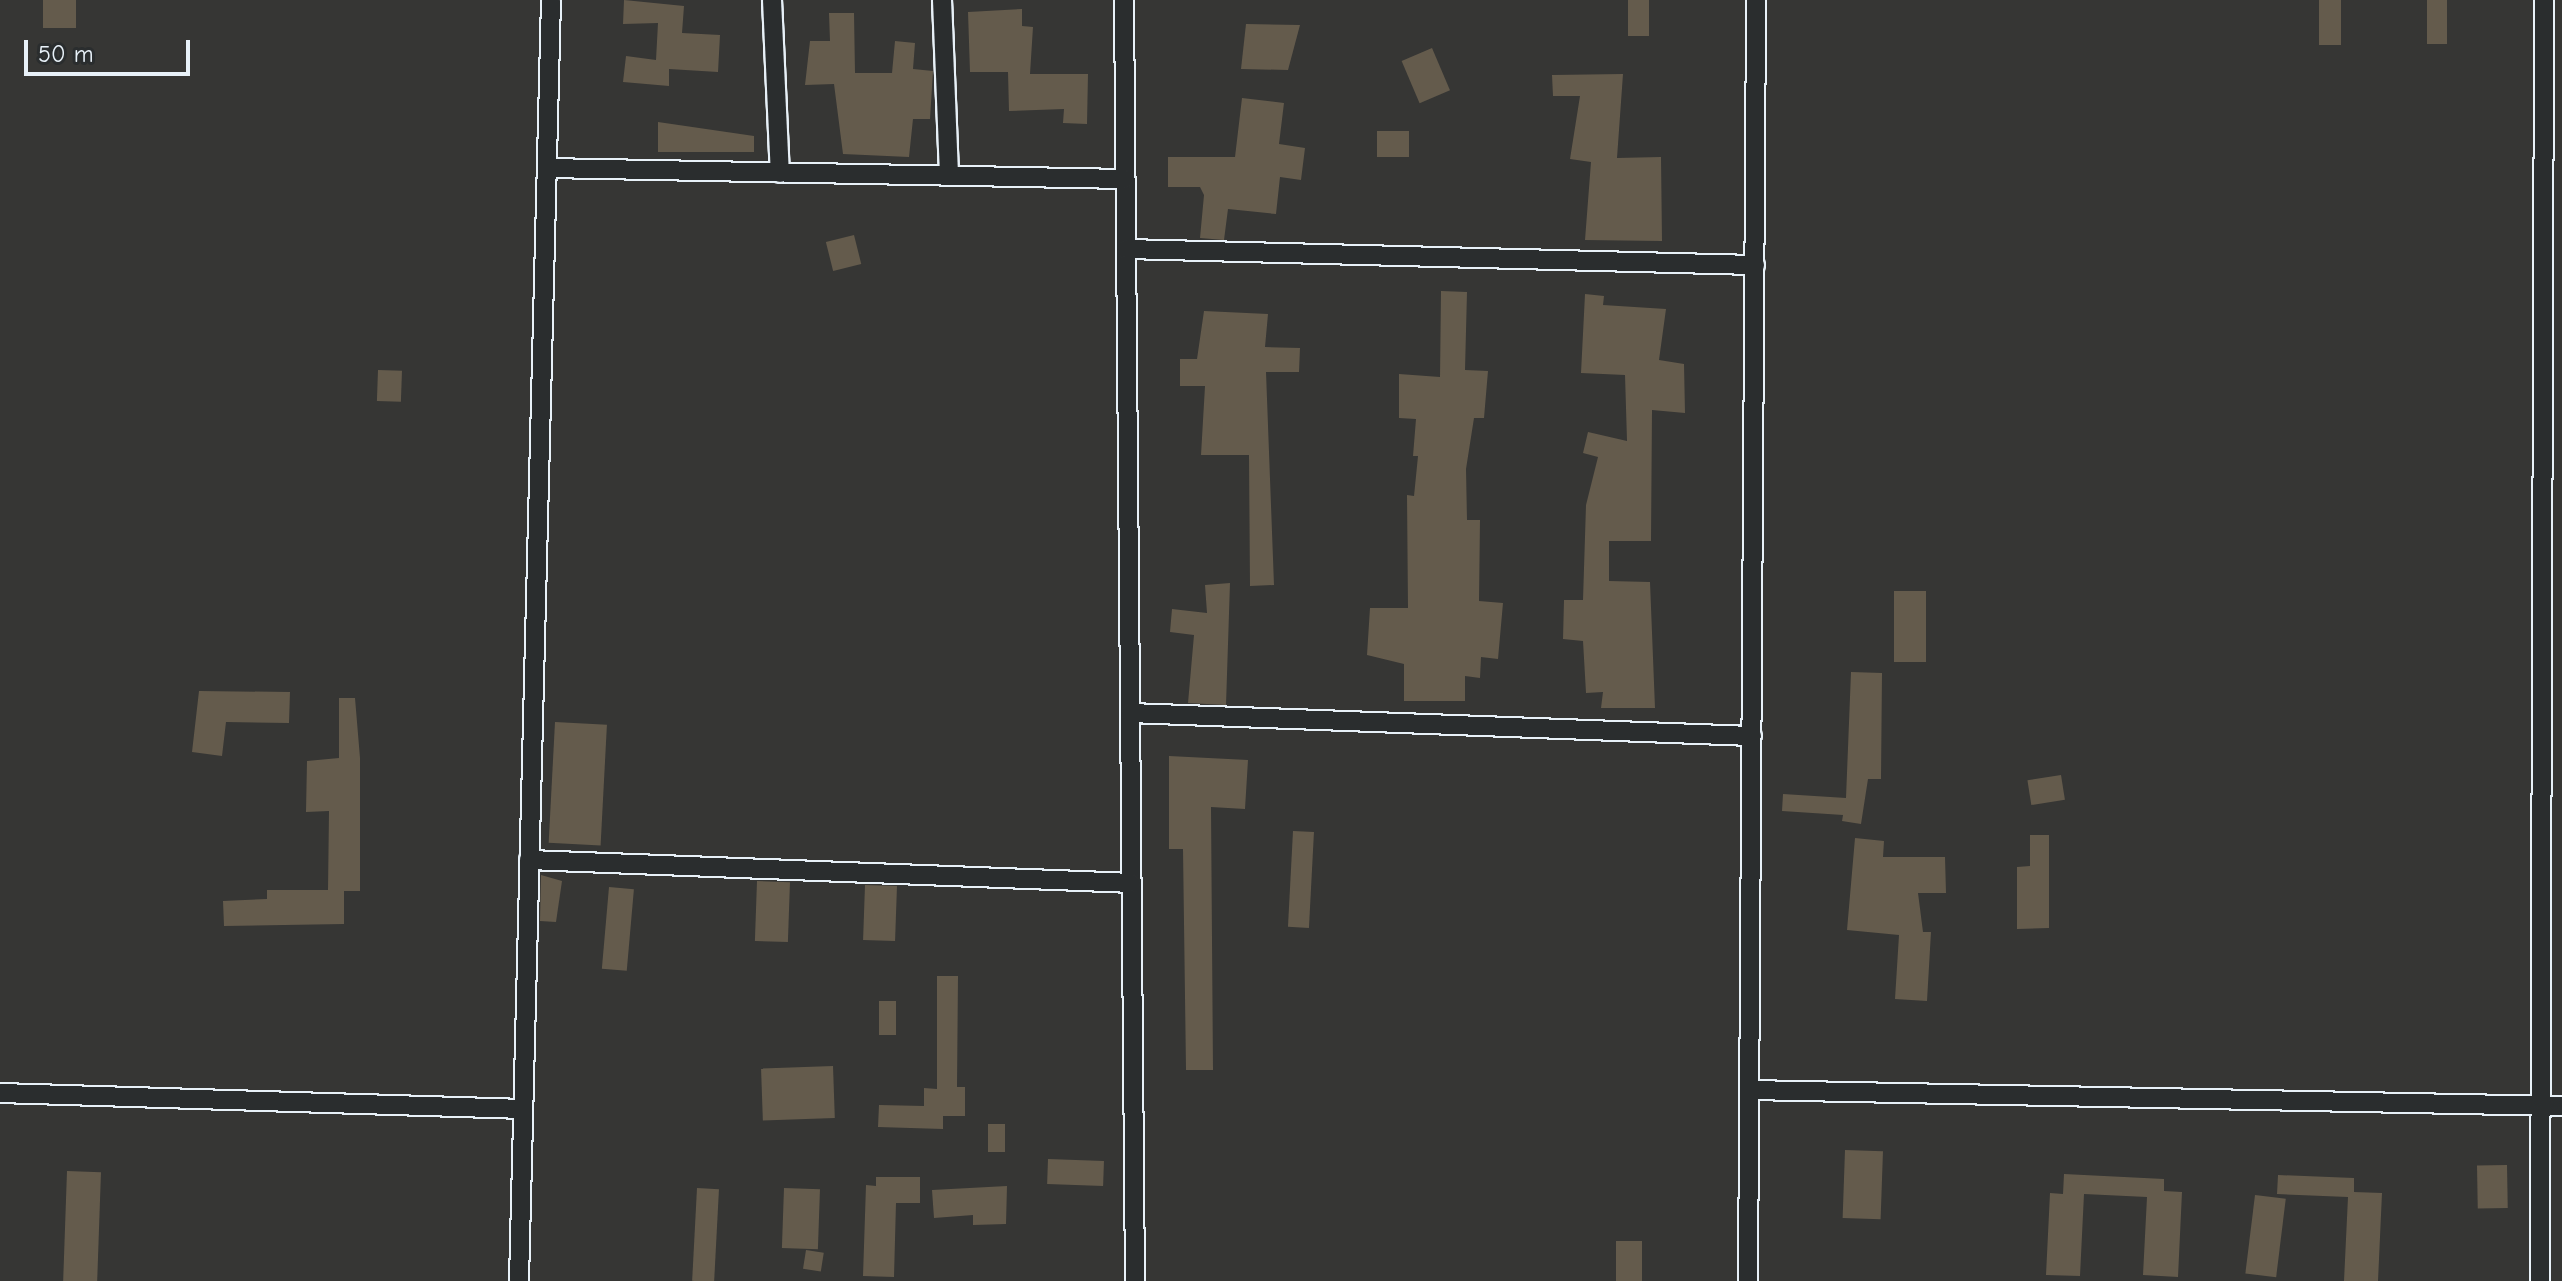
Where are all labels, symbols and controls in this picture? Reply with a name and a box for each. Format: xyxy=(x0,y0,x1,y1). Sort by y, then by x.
scale bar xyxy=(28,24,194,74)
text: 50 m xyxy=(38,40,94,68)

